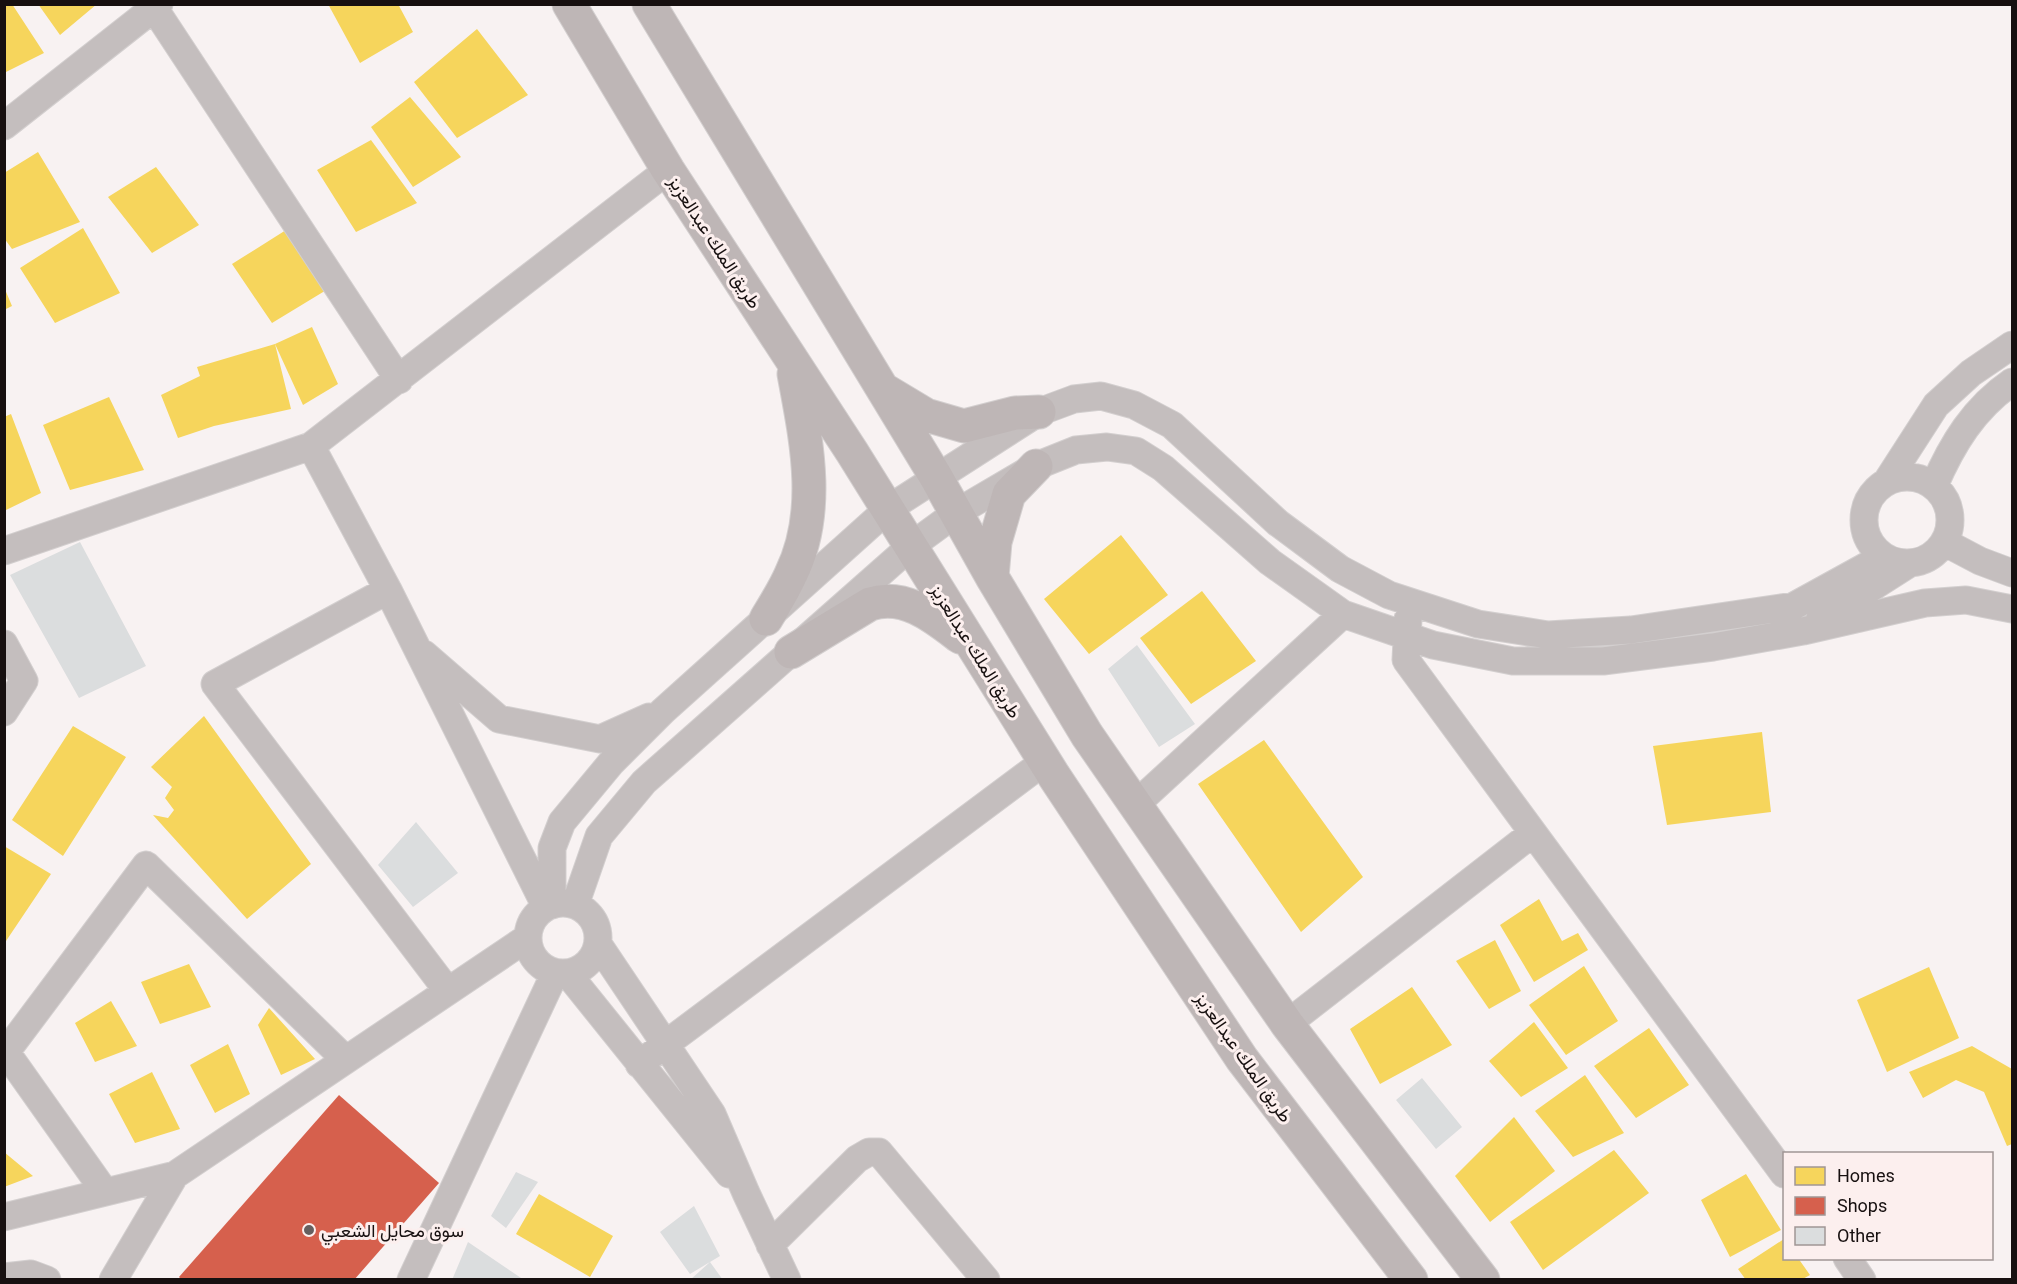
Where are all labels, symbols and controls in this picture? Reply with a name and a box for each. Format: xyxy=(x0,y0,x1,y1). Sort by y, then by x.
street label: طريق الملك عبدالعزيز xyxy=(663,171,766,313)
street label: طريق الملك عبدالعزيز xyxy=(925,579,1026,722)
street label: طريق الملك عبدالعزيز xyxy=(1190,987,1297,1127)
legend xyxy=(1783,1152,1993,1260)
text: Homes xyxy=(1837,1165,1895,1186)
text: Shops xyxy=(1837,1195,1887,1216)
place label: سوق محايل الشعبي xyxy=(321,1220,464,1246)
marker: سوق محايل الشعبي xyxy=(302,1223,316,1237)
text: Other xyxy=(1837,1225,1881,1246)

